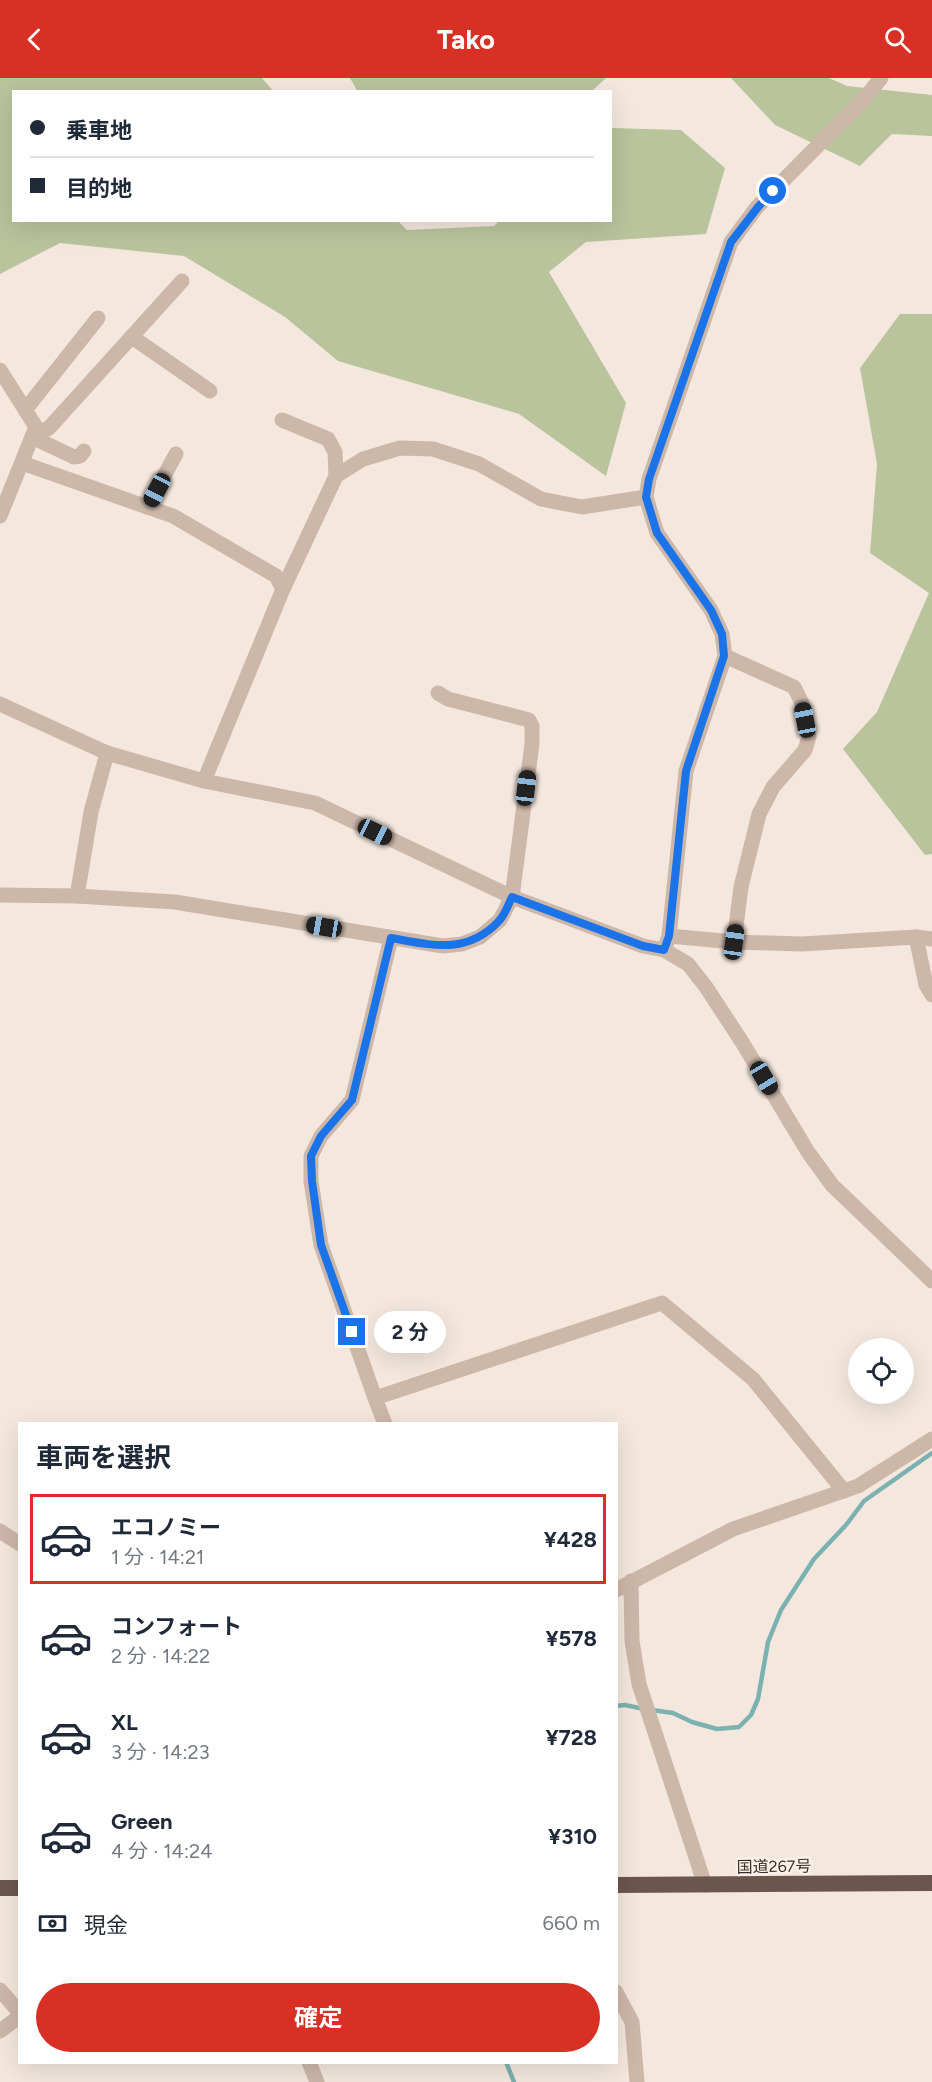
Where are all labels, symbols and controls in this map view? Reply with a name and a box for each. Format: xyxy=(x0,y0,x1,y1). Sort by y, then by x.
icon: back xyxy=(18,23,51,56)
text: Tako xyxy=(437,23,495,56)
icon: search xyxy=(881,23,914,56)
text: 乗車地 xyxy=(66,117,132,144)
text: 目的地 xyxy=(66,175,132,202)
route start xyxy=(759,177,786,204)
car xyxy=(141,470,173,510)
car xyxy=(793,701,817,739)
car xyxy=(515,769,537,807)
car xyxy=(355,816,395,848)
car xyxy=(305,915,343,939)
car xyxy=(723,923,745,961)
car xyxy=(747,1058,781,1098)
callout: 2 分 xyxy=(373,1311,445,1353)
route end xyxy=(338,1318,365,1345)
text: 2 分 xyxy=(392,1320,428,1344)
map controls xyxy=(848,1338,914,1404)
button: locate xyxy=(848,1338,914,1404)
text: 車両を選択 xyxy=(36,1441,171,1474)
icon: car xyxy=(39,1512,93,1566)
text: エコノミー xyxy=(111,1514,221,1541)
text: ¥428 xyxy=(544,1526,597,1553)
text: 1 分 · 14:21 xyxy=(111,1545,204,1569)
icon: car xyxy=(39,1611,93,1665)
text: コンフォート xyxy=(111,1613,242,1640)
text: ¥578 xyxy=(545,1625,597,1652)
text: 2 分 · 14:22 xyxy=(111,1644,210,1668)
text: XL xyxy=(111,1709,138,1736)
icon: car xyxy=(39,1710,93,1764)
text: ¥728 xyxy=(545,1724,597,1751)
text: 3 分 · 14:23 xyxy=(111,1740,210,1764)
text: Green xyxy=(111,1808,173,1835)
icon: car xyxy=(39,1809,93,1863)
text: ¥310 xyxy=(548,1823,597,1850)
text: 4 分 · 14:24 xyxy=(111,1839,213,1863)
street label: 国道267号 xyxy=(737,1856,811,1877)
icon: cash xyxy=(36,1907,69,1940)
text: 660 m xyxy=(543,1911,600,1935)
text: 現金 xyxy=(84,1912,128,1939)
button: 確定 xyxy=(36,1983,600,2052)

